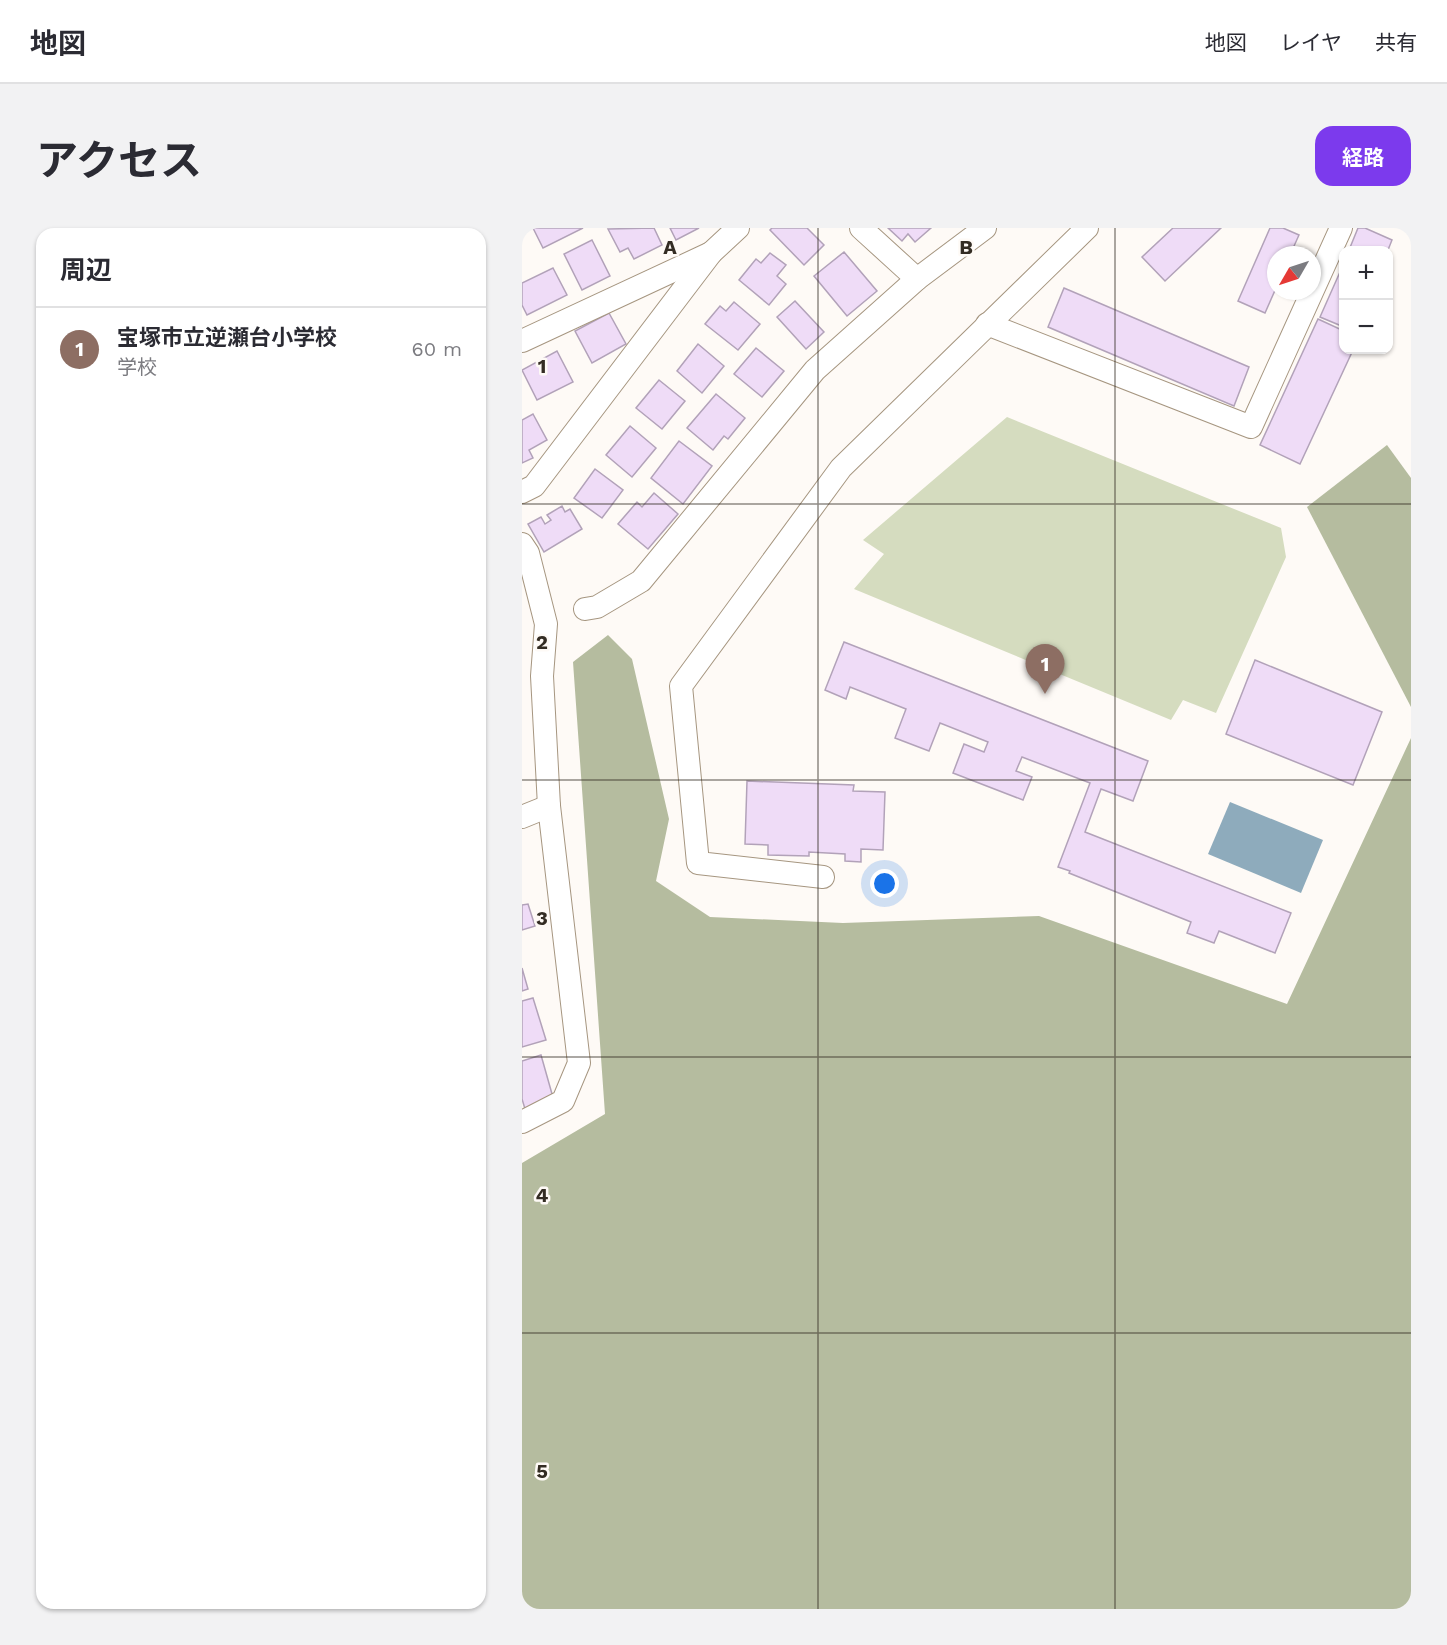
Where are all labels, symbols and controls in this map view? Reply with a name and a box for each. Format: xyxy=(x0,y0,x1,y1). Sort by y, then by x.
text: 地図 xyxy=(30,27,86,60)
text: 地図 xyxy=(1205,30,1247,55)
text: レイヤ xyxy=(1280,30,1342,55)
text: 共有 xyxy=(1375,30,1417,55)
button: 経路 xyxy=(1315,126,1411,186)
text: アクセス xyxy=(36,136,202,185)
text: A xyxy=(663,235,677,259)
text: B xyxy=(959,235,973,259)
north arrow xyxy=(1267,246,1321,300)
map controls xyxy=(1339,246,1393,354)
button: + xyxy=(1339,246,1393,300)
text: 周辺 xyxy=(60,255,112,285)
button: − xyxy=(1339,300,1393,354)
text: 宝塚市立逆瀬台小学校 xyxy=(117,325,337,350)
text: 1 xyxy=(75,337,84,361)
text: 60 m xyxy=(412,337,462,361)
text: 1 xyxy=(538,354,546,378)
text: 学校 xyxy=(117,355,157,379)
text: 2 xyxy=(536,630,548,654)
pin: 1 xyxy=(1026,644,1064,694)
your location xyxy=(870,869,899,898)
text: 3 xyxy=(536,906,548,930)
text: 4 xyxy=(536,1183,549,1207)
text: 5 xyxy=(536,1459,548,1483)

